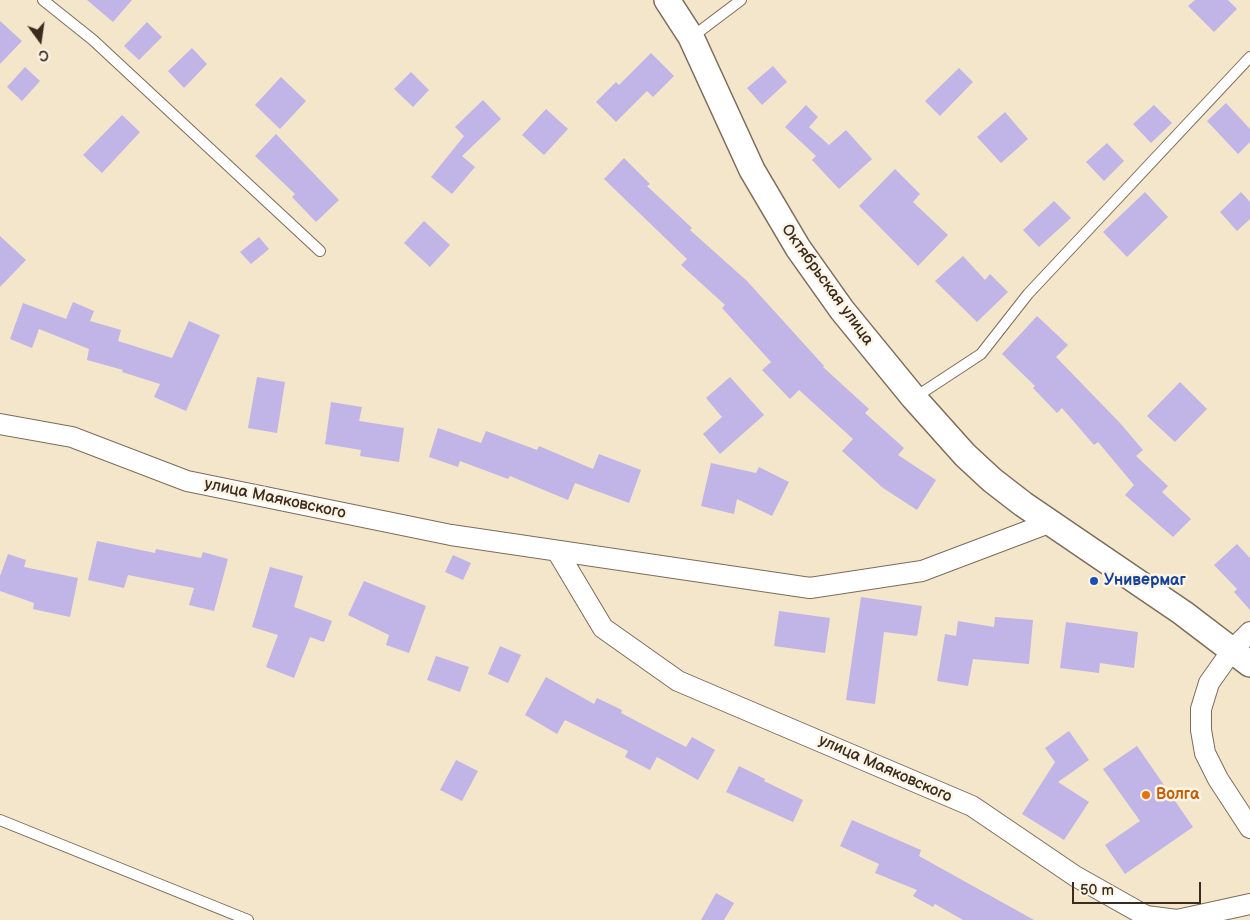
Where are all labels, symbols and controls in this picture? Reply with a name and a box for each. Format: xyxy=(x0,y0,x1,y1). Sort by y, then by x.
north arrow xyxy=(15,15,65,65)
text: С xyxy=(37,46,51,64)
street label: Октябрьская улица xyxy=(777,221,877,349)
street label: улица Маяковского xyxy=(203,475,347,523)
place label: Универмаг xyxy=(1104,571,1186,591)
marker: Универмаг xyxy=(1088,575,1100,587)
street label: улица Маяковского xyxy=(815,731,955,807)
place label: Волга xyxy=(1156,785,1199,805)
marker: Волга xyxy=(1140,789,1152,801)
scale bar xyxy=(1075,872,1204,904)
text: 50 m xyxy=(1080,881,1114,900)

